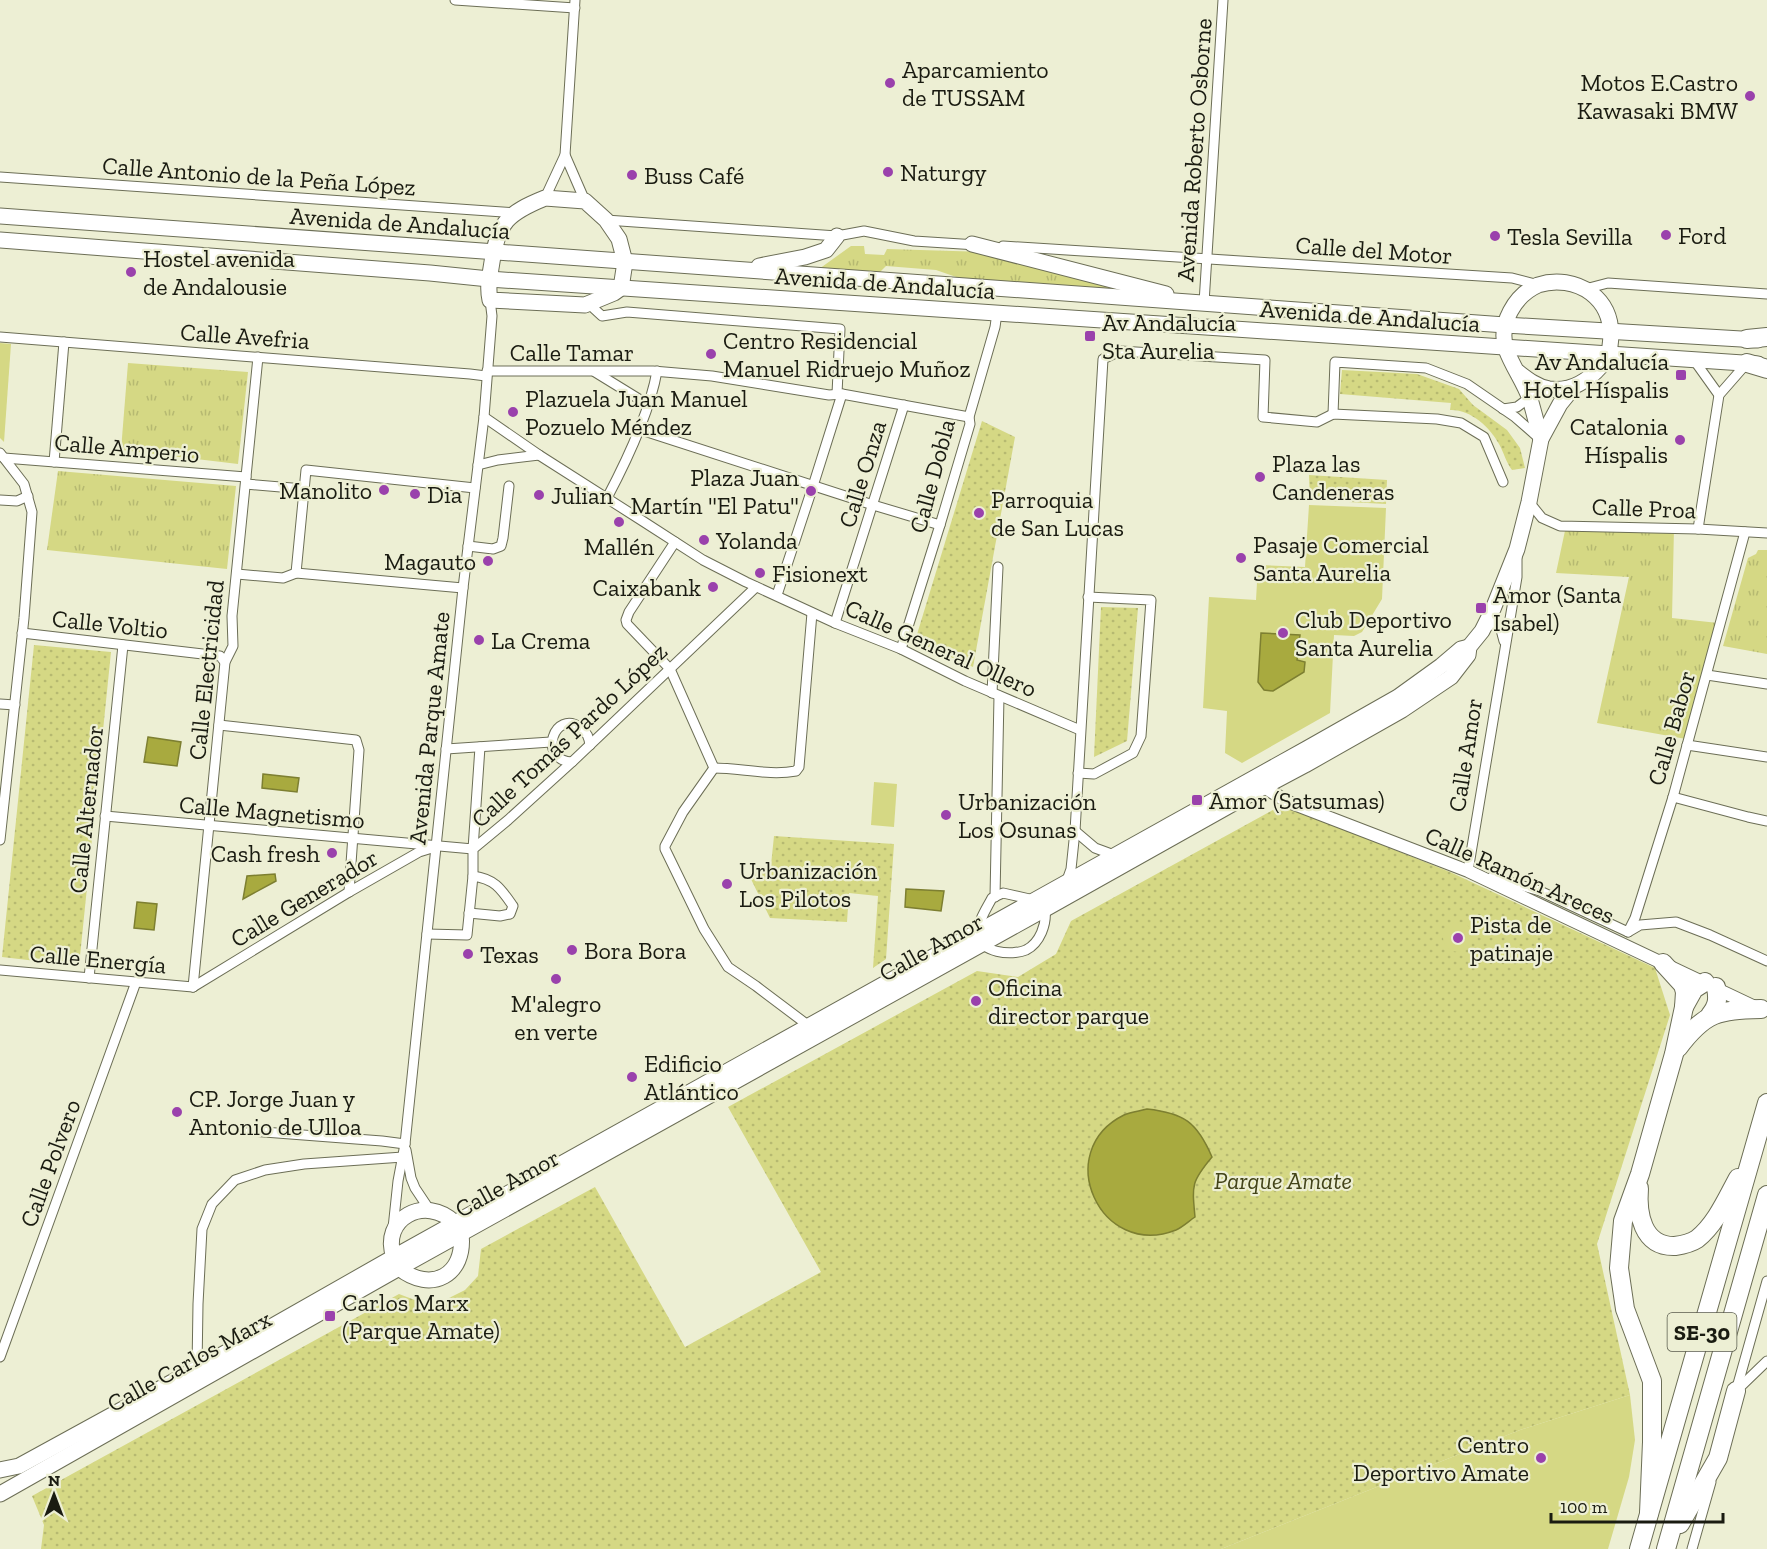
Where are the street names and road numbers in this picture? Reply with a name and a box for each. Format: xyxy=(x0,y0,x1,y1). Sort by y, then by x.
street label: Avenida Roberto Osborne xyxy=(1170,17,1218,283)
street label: Calle Antonio de la Peña López xyxy=(101,151,417,201)
street label: Avenida de Andalucía xyxy=(289,201,512,245)
street label: Calle del Motor xyxy=(1295,230,1453,270)
street label: Avenida de Andalucía xyxy=(774,261,997,305)
street label: Avenida de Andalucía xyxy=(1259,294,1482,338)
street label: Calle Avefria xyxy=(179,317,311,355)
street label: Calle Tamar xyxy=(510,338,634,367)
street label: Calle Dobla xyxy=(903,416,961,536)
street label: Calle Onza xyxy=(832,417,892,531)
street label: Calle Amperio xyxy=(53,427,201,469)
street label: Calle Proa xyxy=(1591,492,1697,524)
street label: Calle Electricidad xyxy=(182,579,230,761)
street label: Calle General Ollero xyxy=(841,593,1041,703)
street label: Calle Voltio xyxy=(51,603,169,645)
street label: Avenida Parque Amate xyxy=(402,610,456,846)
street label: Calle Tomás Pardo López xyxy=(465,637,673,833)
street label: Calle Babor xyxy=(1641,667,1701,789)
street label: Calle Amor xyxy=(1442,696,1488,814)
street label: Calle Alternador xyxy=(63,723,109,895)
street label: Calle Magnetismo xyxy=(178,789,366,835)
street label: Calle Ramón Areces xyxy=(1421,820,1619,930)
street label: Calle Generador xyxy=(225,843,383,953)
street label: Calle Amor xyxy=(874,907,988,987)
street label: Calle Energía xyxy=(28,939,168,979)
street label: Calle Polvero xyxy=(14,1095,86,1231)
street label: Calle Amor xyxy=(450,1143,564,1223)
street label: Calle Carlos Marx xyxy=(102,1304,276,1418)
road number: SE-30 xyxy=(1668,1313,1736,1351)

